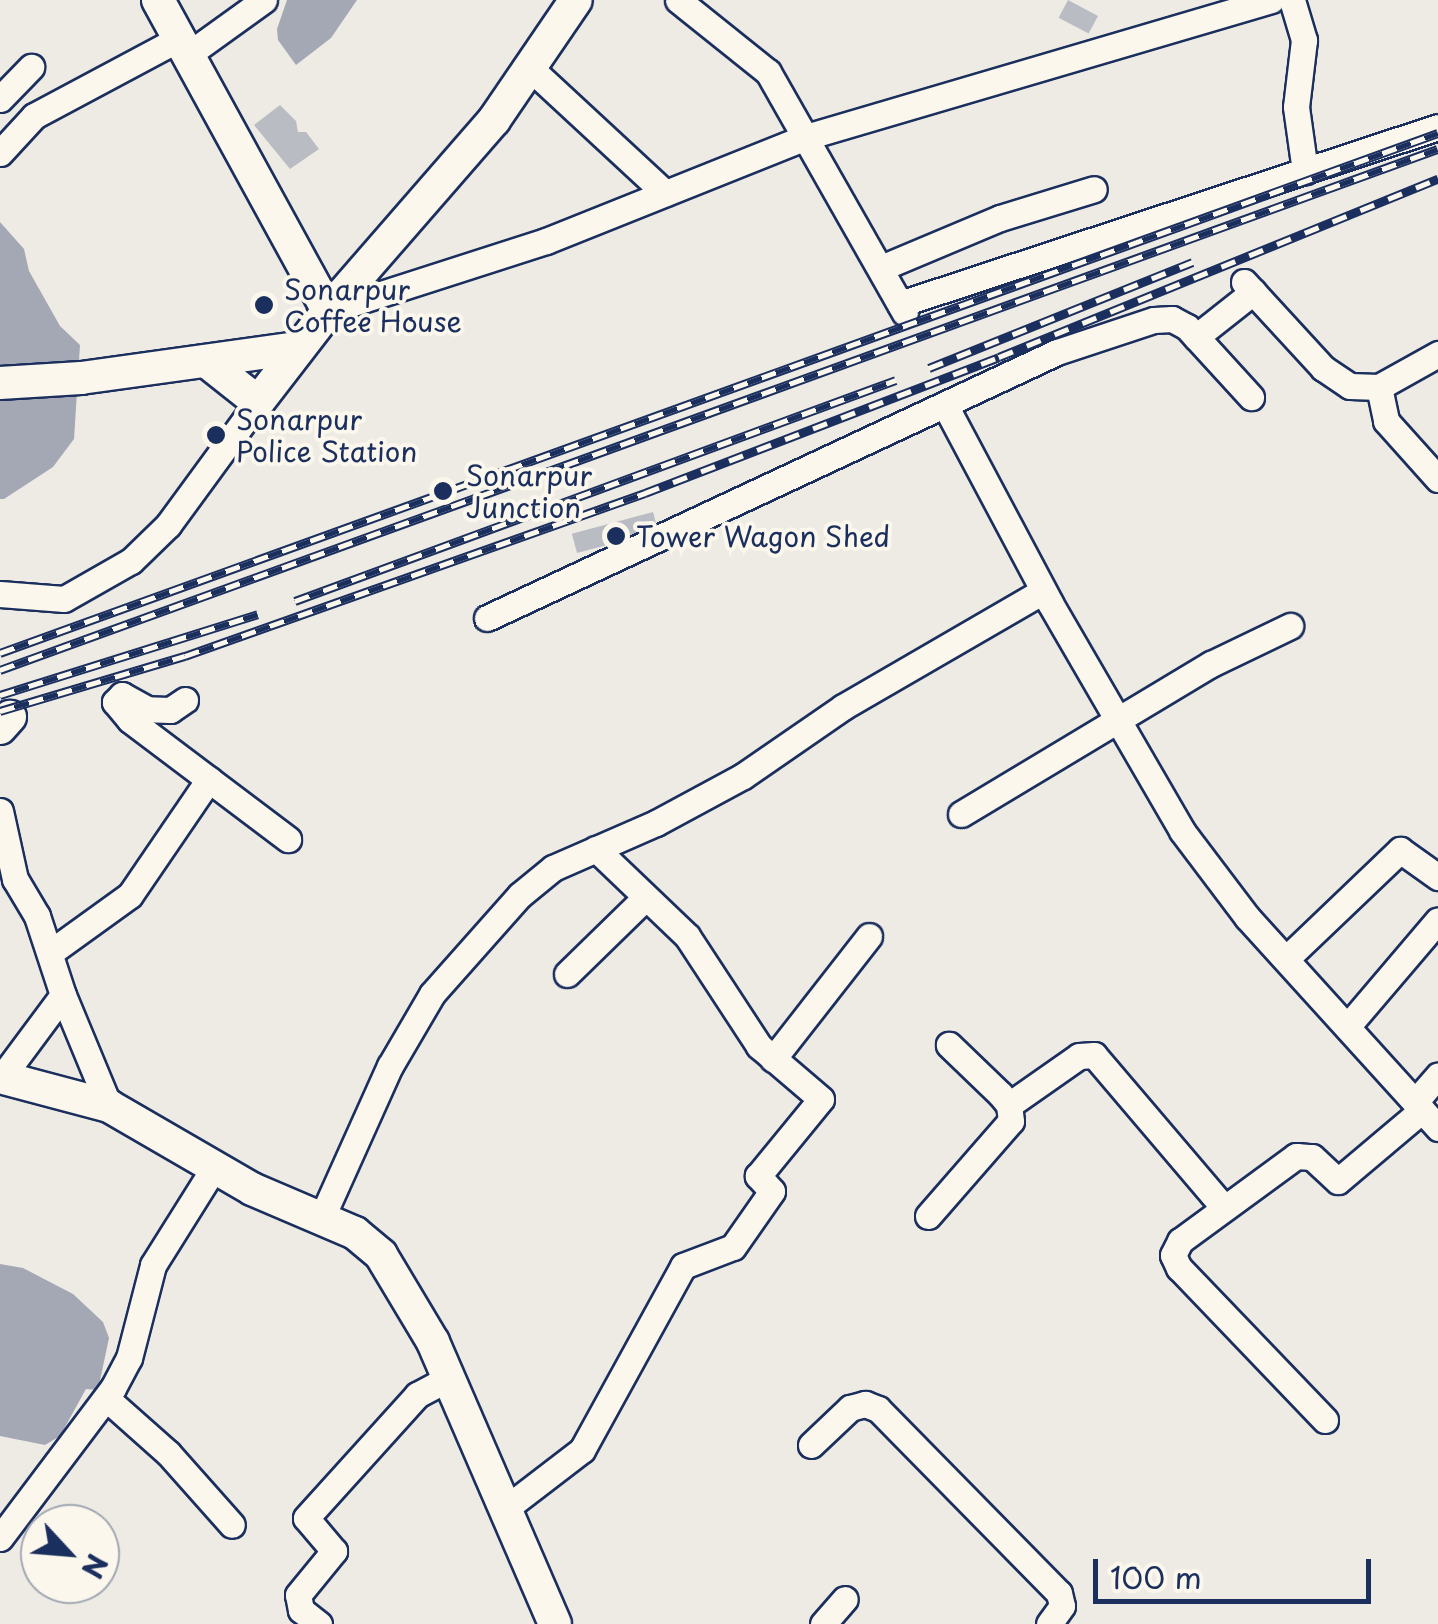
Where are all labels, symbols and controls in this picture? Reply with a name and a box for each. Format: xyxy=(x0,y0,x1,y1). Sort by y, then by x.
place label: Sonarpur Coffee House xyxy=(284,272,464,338)
marker: Sonarpur Coffee House xyxy=(253,294,275,316)
place label: Sonarpur Police Station xyxy=(236,402,418,468)
marker: Sonarpur Police Station xyxy=(205,424,227,446)
place label: Sonarpur Junction xyxy=(466,458,592,524)
marker: Sonarpur Junction xyxy=(430,478,456,504)
place label: Tower Wagon Shed xyxy=(636,519,891,553)
marker: Tower Wagon Shed xyxy=(605,525,627,547)
north arrow xyxy=(20,1504,120,1604)
scale bar xyxy=(1098,1539,1376,1601)
text: N xyxy=(71,1547,120,1586)
text: 100 m xyxy=(1110,1554,1202,1599)

